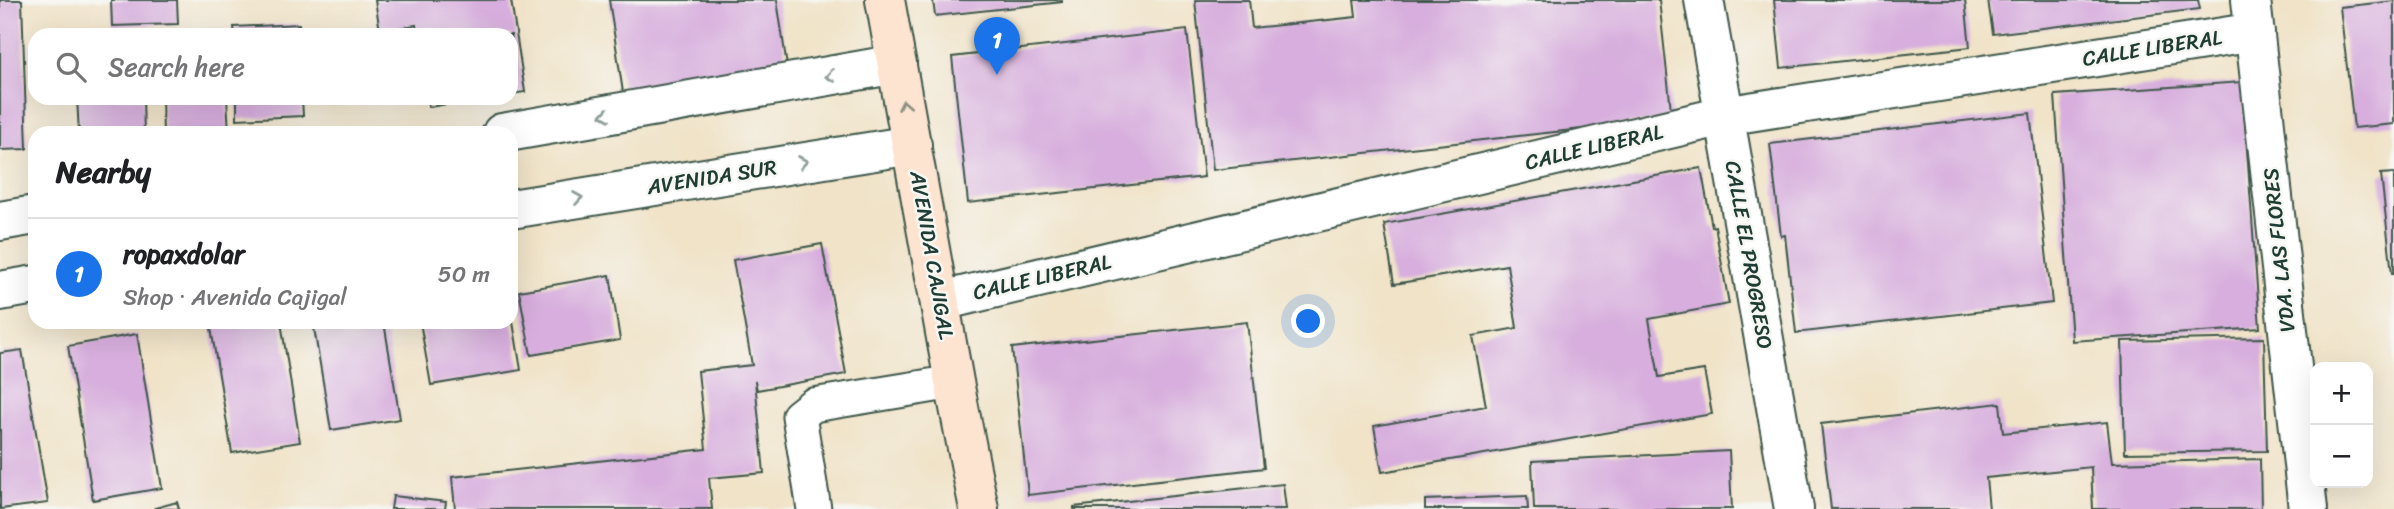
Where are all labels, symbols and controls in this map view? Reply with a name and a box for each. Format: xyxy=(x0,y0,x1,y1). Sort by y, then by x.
pin: 1 xyxy=(974,17,1020,75)
street label: CALLE LIBERAL xyxy=(2080,18,2225,78)
search box xyxy=(28,28,518,105)
text: Search here xyxy=(108,44,245,90)
icon: search xyxy=(52,48,90,86)
one-way arrow xyxy=(824,68,835,83)
one-way arrow xyxy=(898,99,913,111)
one-way arrow xyxy=(600,107,611,122)
street label: CALLE LIBERAL xyxy=(1521,113,1667,181)
text: Nearby xyxy=(56,145,151,199)
street label: AVENIDA SUR xyxy=(644,148,780,206)
one-way arrow xyxy=(797,155,809,170)
street label: CALLE EL PROGRESO xyxy=(1714,158,1784,352)
street label: VDA. LAS FLORES xyxy=(2251,166,2307,334)
street label: AVENIDA CAJIGAL xyxy=(898,167,966,343)
one-way arrow xyxy=(572,191,584,206)
text: ropaxdolar xyxy=(123,231,245,277)
street label: CALLE LIBERAL xyxy=(969,243,1115,311)
text: 1 xyxy=(74,254,84,295)
text: 50 m xyxy=(438,254,490,295)
text: Shop · Avenida Cajigal xyxy=(123,277,347,318)
your location xyxy=(1291,304,1325,338)
map controls xyxy=(2310,362,2373,488)
button: + xyxy=(2310,362,2373,425)
button: − xyxy=(2310,425,2373,488)

